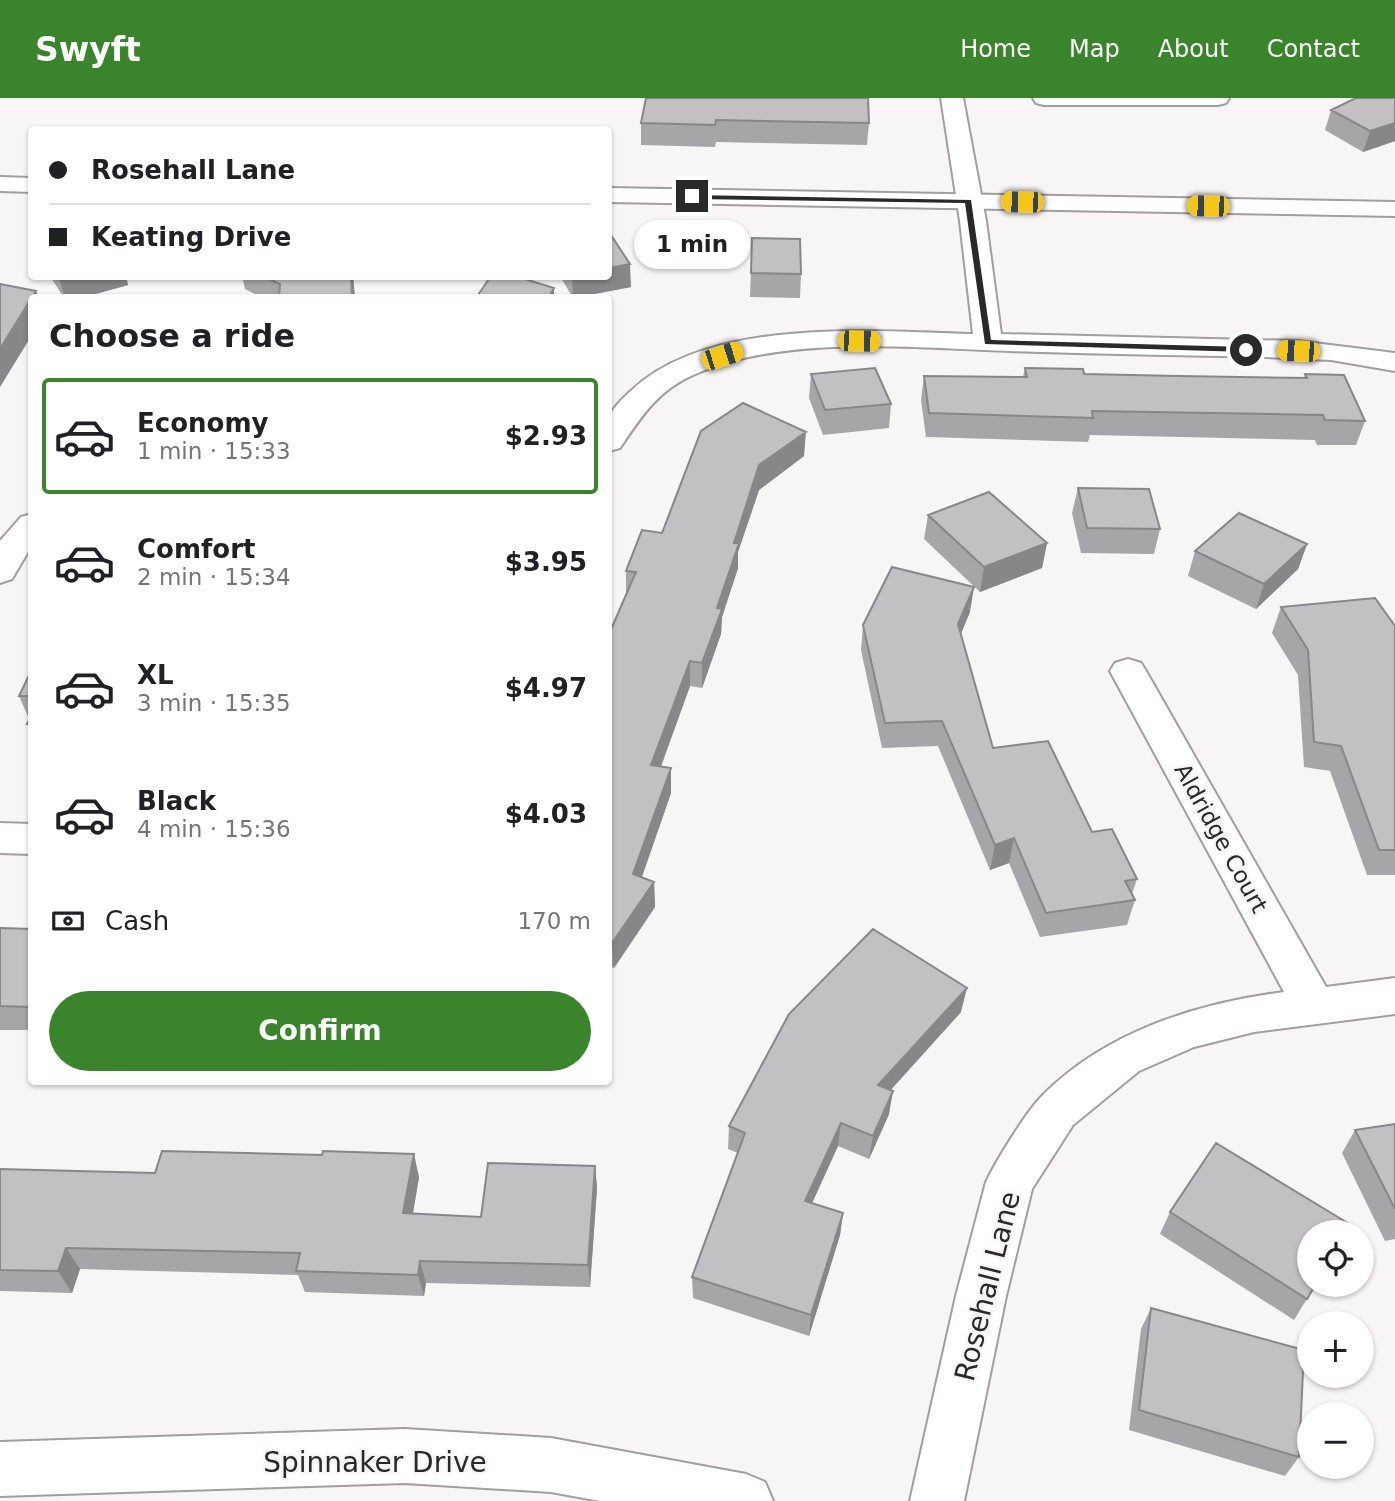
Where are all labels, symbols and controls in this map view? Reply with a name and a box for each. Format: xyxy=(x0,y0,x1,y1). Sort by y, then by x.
text: Swyft xyxy=(35,30,141,69)
text: Home xyxy=(960,35,1031,63)
text: Map xyxy=(1069,35,1120,63)
text: About xyxy=(1158,35,1229,63)
text: Contact xyxy=(1267,35,1360,63)
text: Rosehall Lane xyxy=(91,155,295,185)
route end xyxy=(676,180,708,212)
car xyxy=(1001,191,1044,213)
car xyxy=(1187,195,1230,217)
callout: 1 min xyxy=(634,220,750,270)
text: Keating Drive xyxy=(91,222,291,252)
text: 1 min xyxy=(656,231,728,257)
text: Choose a ride xyxy=(49,317,295,355)
car xyxy=(838,330,881,352)
route start xyxy=(1230,334,1262,366)
car xyxy=(699,340,746,372)
car xyxy=(1277,340,1320,362)
icon: car xyxy=(53,405,116,468)
text: Economy xyxy=(137,408,268,438)
text: $2.93 xyxy=(505,421,587,451)
text: 1 min · 15:33 xyxy=(137,438,291,464)
icon: car xyxy=(53,531,116,594)
text: Comfort xyxy=(137,534,255,564)
text: $3.95 xyxy=(505,547,587,577)
text: 2 min · 15:34 xyxy=(137,564,291,590)
icon: car xyxy=(53,657,116,720)
text: XL xyxy=(137,660,174,690)
text: $4.97 xyxy=(505,673,587,703)
text: 3 min · 15:35 xyxy=(137,690,291,716)
street label: Aldridge Court xyxy=(1169,759,1273,917)
icon: car xyxy=(53,783,116,846)
text: Black xyxy=(137,786,216,816)
text: $4.03 xyxy=(505,799,587,829)
text: 4 min · 15:36 xyxy=(137,816,291,842)
icon: cash xyxy=(49,902,87,940)
text: Cash xyxy=(105,906,169,936)
text: 170 m xyxy=(517,908,591,934)
button: Confirm xyxy=(49,991,591,1071)
street label: Rosehall Lane xyxy=(948,1188,1027,1384)
map controls xyxy=(1297,1220,1374,1479)
button: locate xyxy=(1297,1220,1374,1297)
button: + xyxy=(1297,1311,1374,1388)
button: − xyxy=(1297,1402,1374,1479)
street label: Spinnaker Drive xyxy=(263,1446,487,1479)

